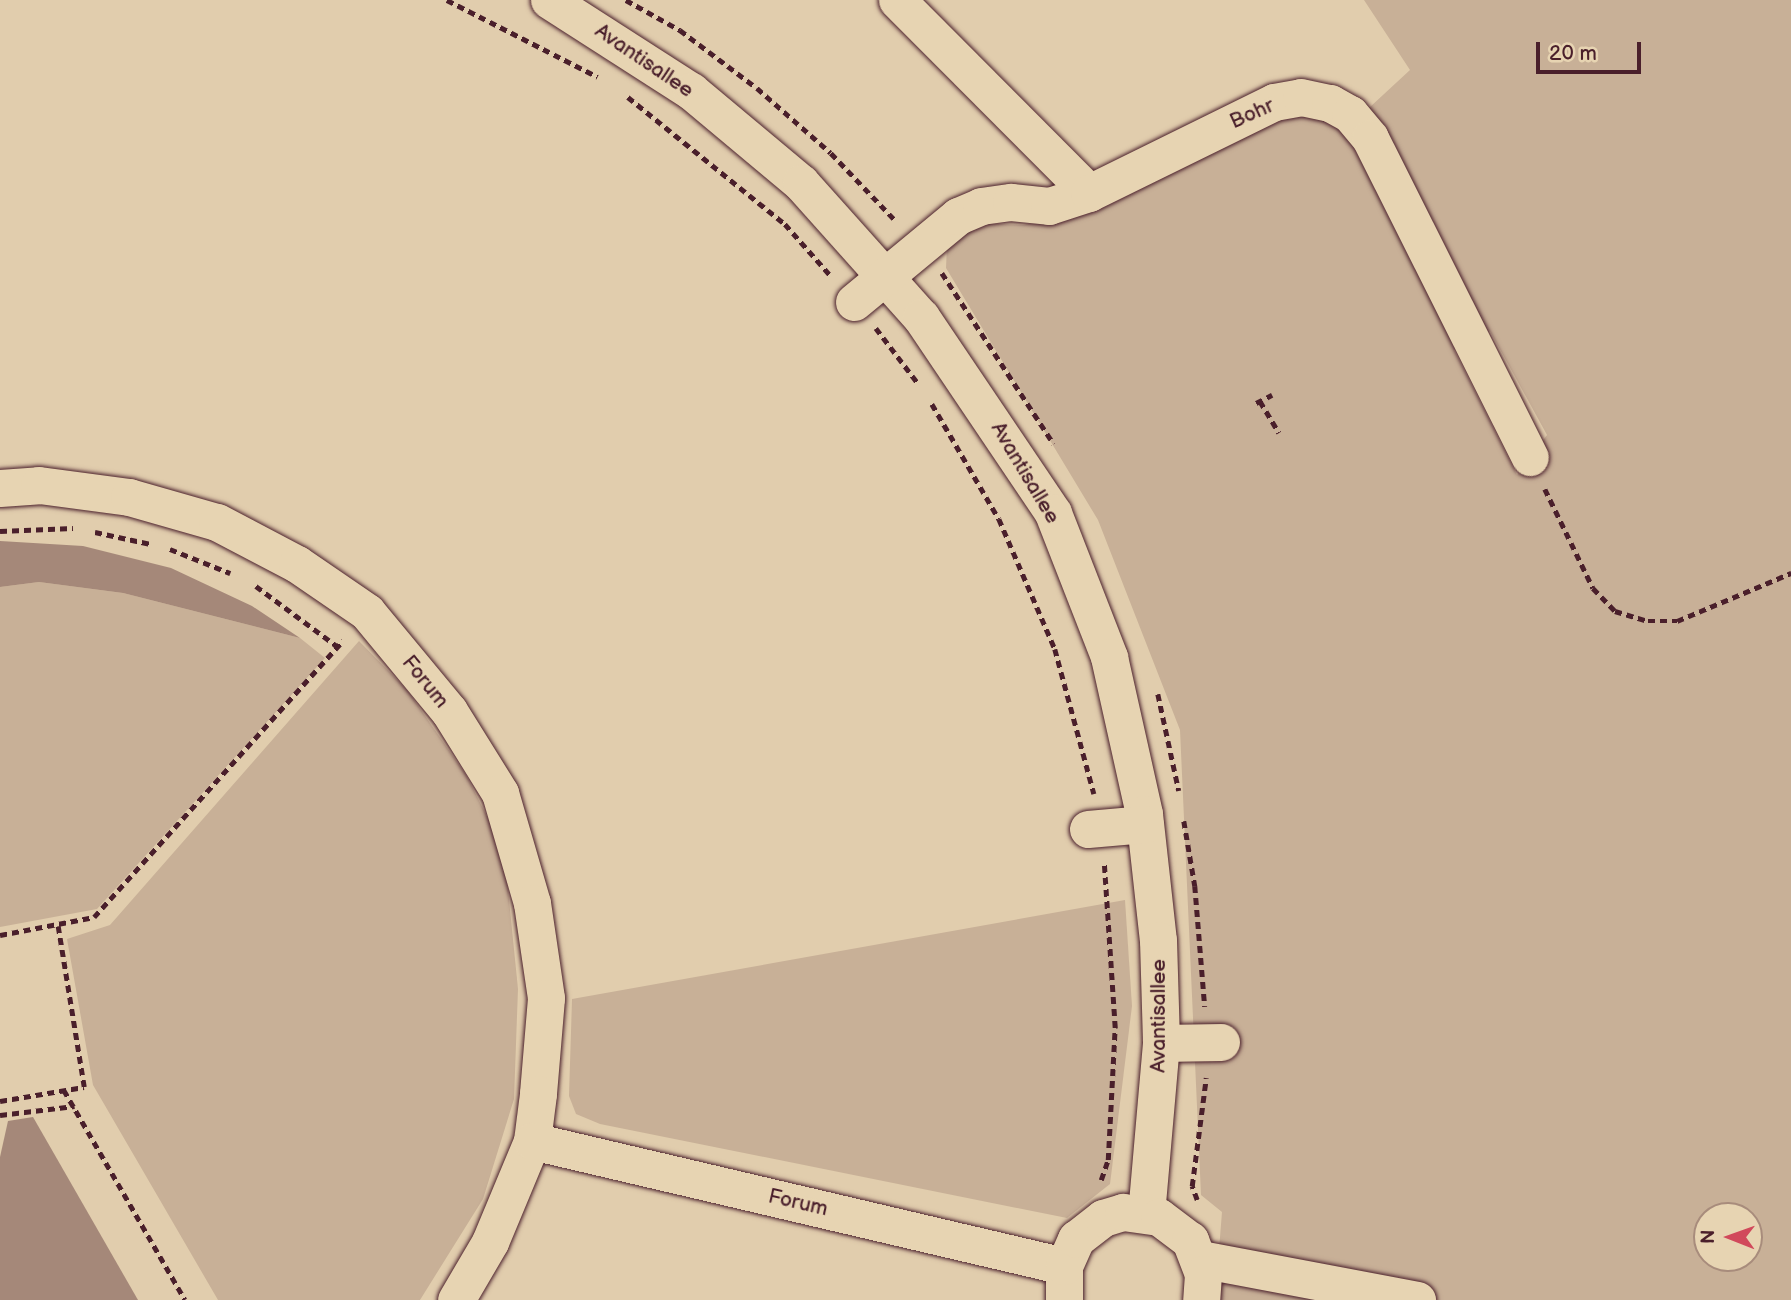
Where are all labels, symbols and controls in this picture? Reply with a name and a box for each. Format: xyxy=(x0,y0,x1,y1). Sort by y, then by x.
street label: Avantisallee xyxy=(590,19,698,103)
scale bar xyxy=(1539,28,1644,72)
text: 20 m xyxy=(1549,41,1597,66)
street label: Bohr xyxy=(1226,93,1278,135)
street label: Avantisallee xyxy=(985,418,1065,528)
street label: Forum xyxy=(396,651,454,713)
street label: Avantisallee xyxy=(1146,959,1172,1073)
street label: Forum xyxy=(766,1184,830,1222)
north arrow xyxy=(1693,1202,1763,1272)
text: N xyxy=(1697,1229,1720,1244)

